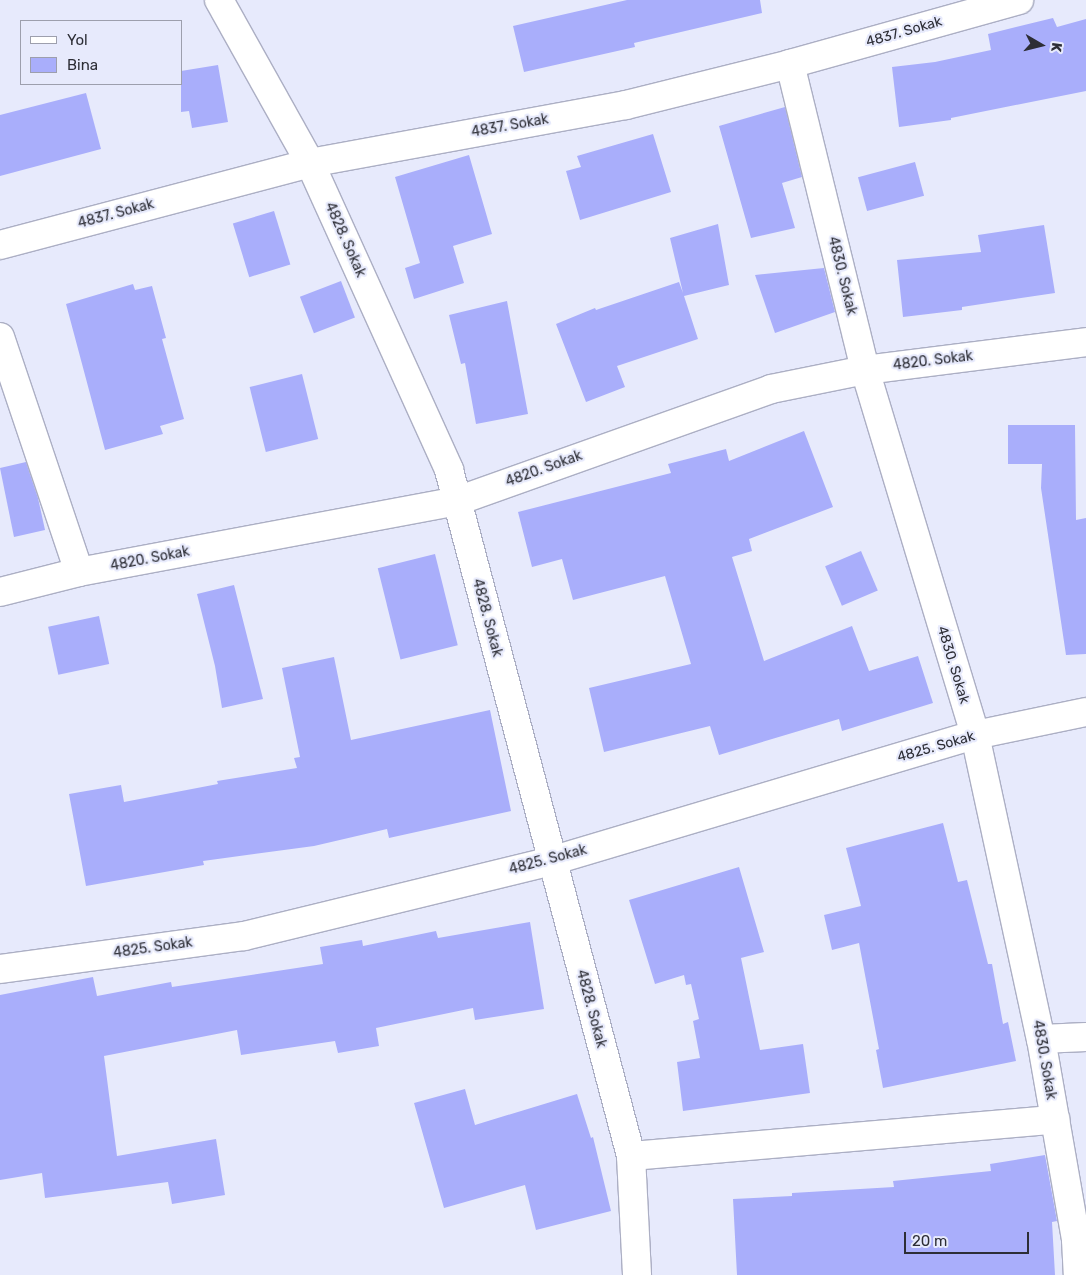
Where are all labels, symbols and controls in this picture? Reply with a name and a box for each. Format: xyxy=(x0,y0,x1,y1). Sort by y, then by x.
street label: 4837. Sokak xyxy=(864,13,944,51)
legend xyxy=(20,20,182,85)
north arrow xyxy=(1016,20,1066,70)
text: Yol xyxy=(67,31,88,49)
text: K xyxy=(1047,41,1065,53)
text: Bina xyxy=(67,56,98,74)
street label: 4837. Sokak xyxy=(470,111,550,141)
street label: 4837. Sokak xyxy=(76,196,156,232)
street label: 4828. Sokak xyxy=(321,200,369,280)
street label: 4830. Sokak xyxy=(824,235,860,317)
street label: 4820. Sokak xyxy=(892,348,974,374)
street label: 4820. Sokak xyxy=(503,447,585,491)
street label: 4820. Sokak xyxy=(109,543,191,575)
street label: 4828. Sokak xyxy=(468,577,506,659)
street label: 4830. Sokak xyxy=(933,624,973,706)
street label: 4825. Sokak xyxy=(895,728,977,766)
street label: 4825. Sokak xyxy=(507,842,589,878)
street label: 4825. Sokak xyxy=(112,934,194,962)
street label: 4828. Sokak xyxy=(572,968,610,1050)
street label: 4830. Sokak xyxy=(1029,1019,1059,1101)
scale bar xyxy=(906,1222,1031,1254)
text: 20 m xyxy=(912,1232,947,1250)

